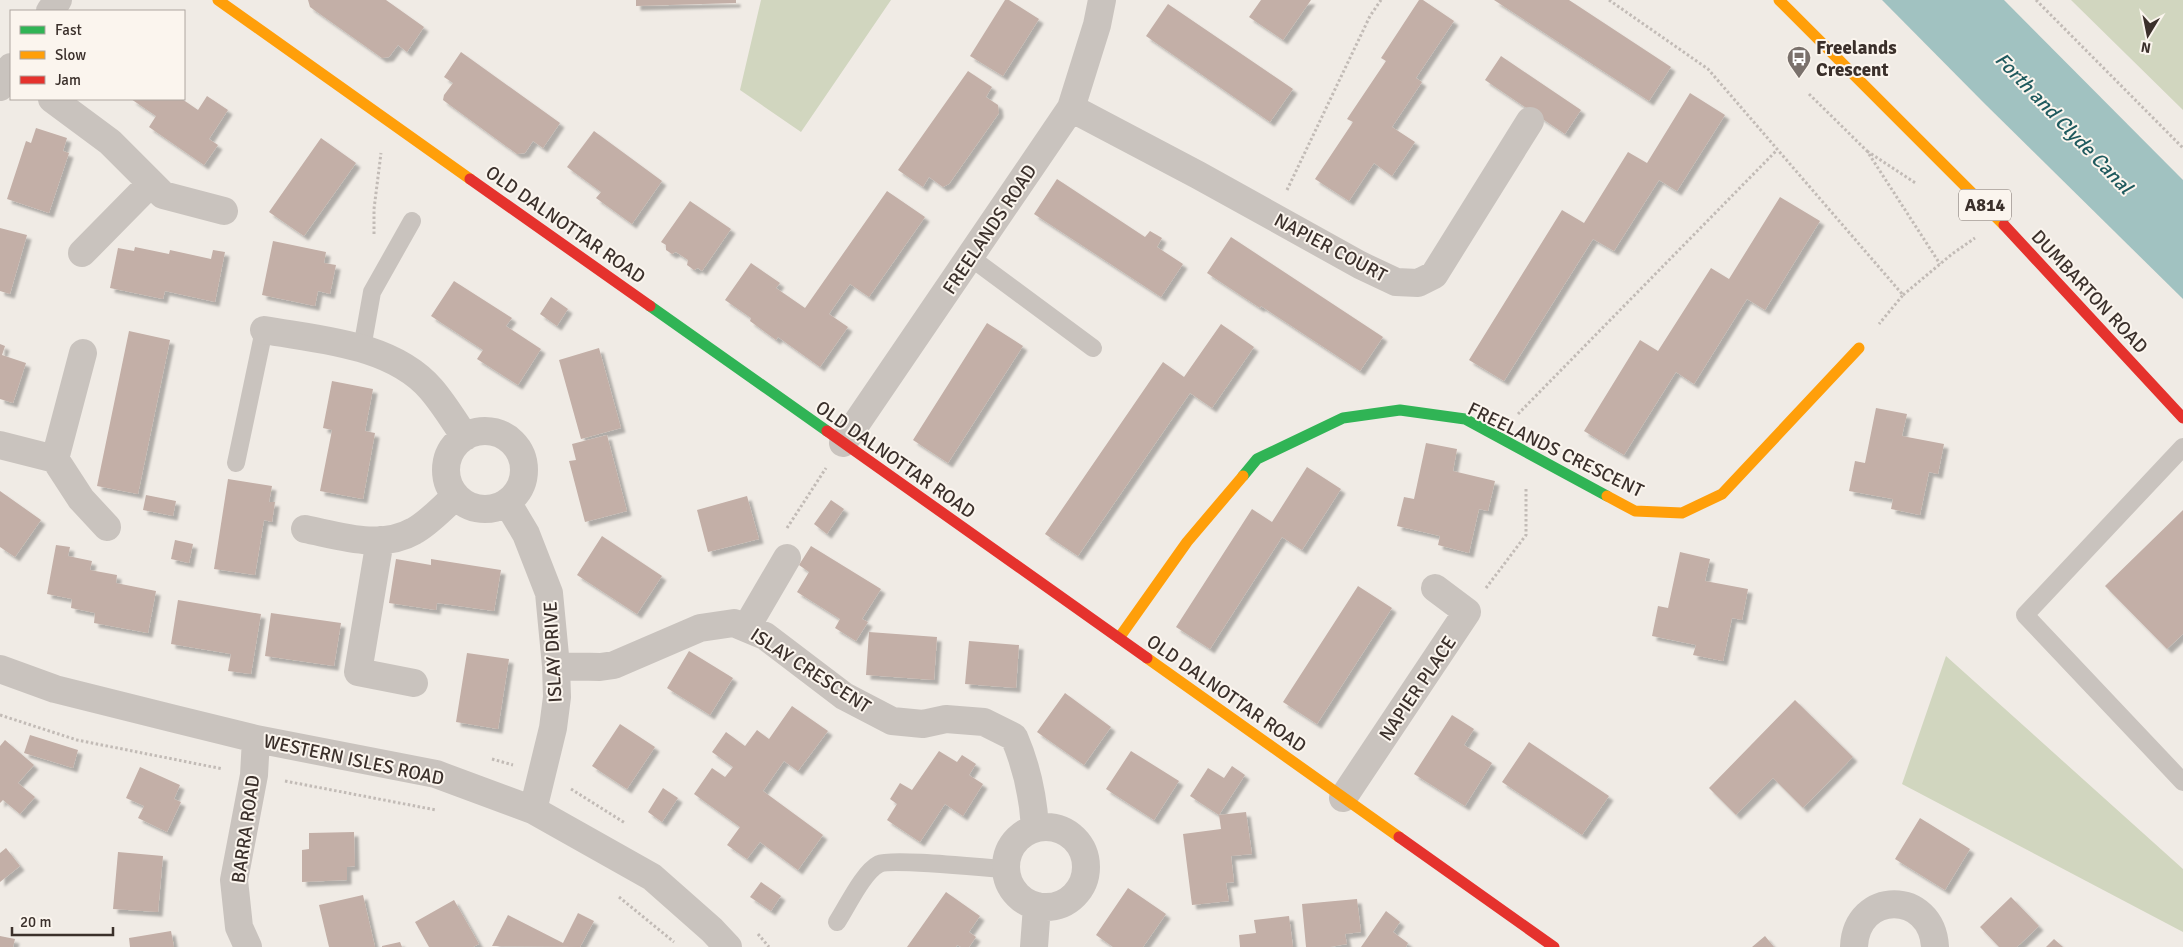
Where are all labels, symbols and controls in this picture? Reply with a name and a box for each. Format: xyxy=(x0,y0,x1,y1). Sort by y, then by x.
legend xyxy=(10,10,185,100)
north arrow xyxy=(2123,10,2173,60)
text: Fast xyxy=(55,21,82,39)
place label: Freelands Crescent xyxy=(1816,36,1897,82)
text: N xyxy=(2140,38,2152,57)
bus stop icon: Freelands Crescent xyxy=(1786,45,1812,79)
text: Slow xyxy=(55,46,86,64)
water label: Forth and Clyde Canal xyxy=(1990,47,2139,201)
text: Jam xyxy=(55,71,81,89)
street label: FREELANDS ROAD xyxy=(938,160,1042,299)
street label: OLD DALNOTTAR ROAD xyxy=(481,161,650,289)
road number: A814 xyxy=(1959,190,2011,220)
street label: NAPIER COURT xyxy=(1270,208,1392,288)
street label: DUMBARTON ROAD xyxy=(2026,225,2153,358)
street label: OLD DALNOTTAR ROAD xyxy=(811,396,980,524)
street label: FREELANDS CRESCENT xyxy=(1464,397,1648,503)
street label: ISLAY DRIVE xyxy=(538,601,568,703)
street label: ISLAY CRESCENT xyxy=(746,623,876,719)
street label: OLD DALNOTTAR ROAD xyxy=(1142,630,1311,758)
street label: NAPIER PLACE xyxy=(1374,632,1462,746)
street label: WESTERN ISLES ROAD xyxy=(261,729,446,791)
street label: BARRA ROAD xyxy=(227,773,265,885)
scale bar xyxy=(12,904,114,936)
text: 20 m xyxy=(20,913,51,931)

